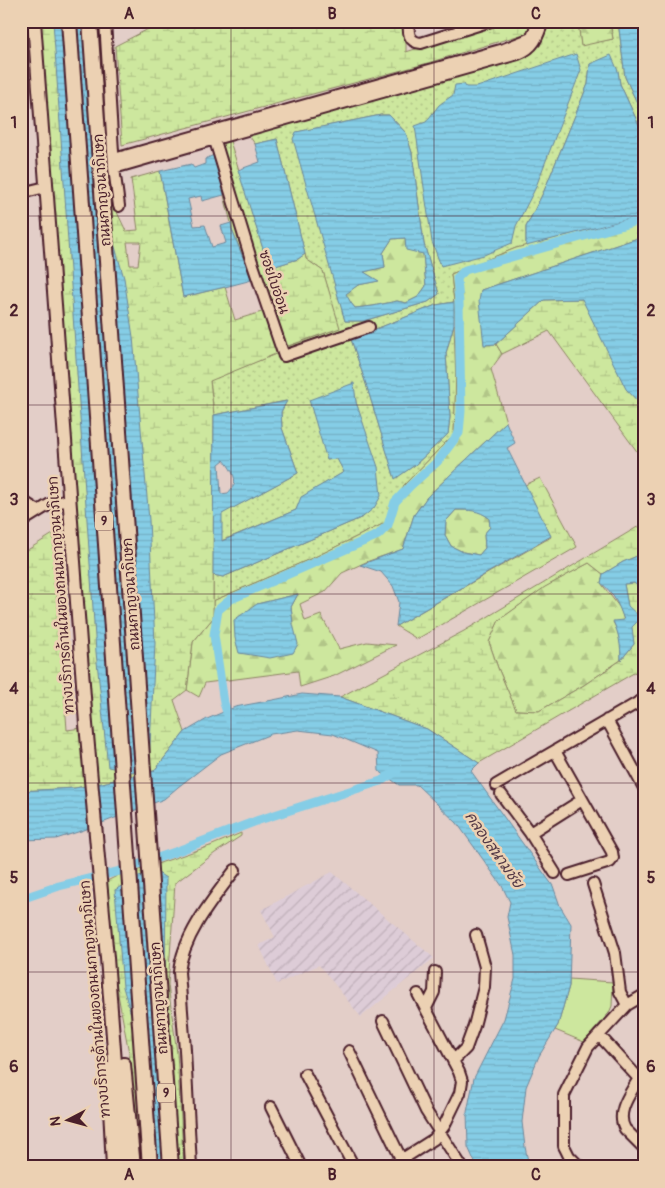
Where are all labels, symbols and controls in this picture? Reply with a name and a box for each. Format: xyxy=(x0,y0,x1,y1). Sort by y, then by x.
text: A xyxy=(124,4,135,24)
text: B xyxy=(327,4,337,24)
text: C xyxy=(531,4,541,24)
text: 1 xyxy=(11,113,17,133)
text: 1 xyxy=(648,113,654,133)
street label: ถนนกาญจนาภิเษก xyxy=(90,133,114,247)
street label: ซอยใบอ่อน xyxy=(255,248,294,317)
text: 2 xyxy=(10,301,19,321)
text: 2 xyxy=(647,301,656,321)
street label: ทางบริการด้านในของถนนกาญจนาภิเษก xyxy=(43,475,78,715)
text: 3 xyxy=(10,490,19,510)
text: 3 xyxy=(647,490,656,510)
road number: 9 xyxy=(95,512,113,530)
street label: ถนนกาญจนาภิเษก xyxy=(119,537,143,651)
text: 4 xyxy=(9,679,19,699)
text: 4 xyxy=(646,679,656,699)
water label: คลองสนามชัย xyxy=(461,808,528,893)
text: 5 xyxy=(10,868,19,888)
text: 5 xyxy=(647,868,656,888)
street label: ทางบริการด้านในของถนนกาญจนาภิเษก xyxy=(75,879,114,1119)
street label: ถนนกาญจนาภิเษก xyxy=(147,941,171,1055)
text: 6 xyxy=(9,1057,19,1077)
text: 6 xyxy=(646,1057,656,1077)
road number: 9 xyxy=(157,1084,175,1102)
north arrow xyxy=(42,1096,92,1146)
text: N xyxy=(47,1116,65,1127)
text: A xyxy=(124,1165,135,1185)
text: B xyxy=(327,1165,337,1185)
text: C xyxy=(531,1165,541,1185)

